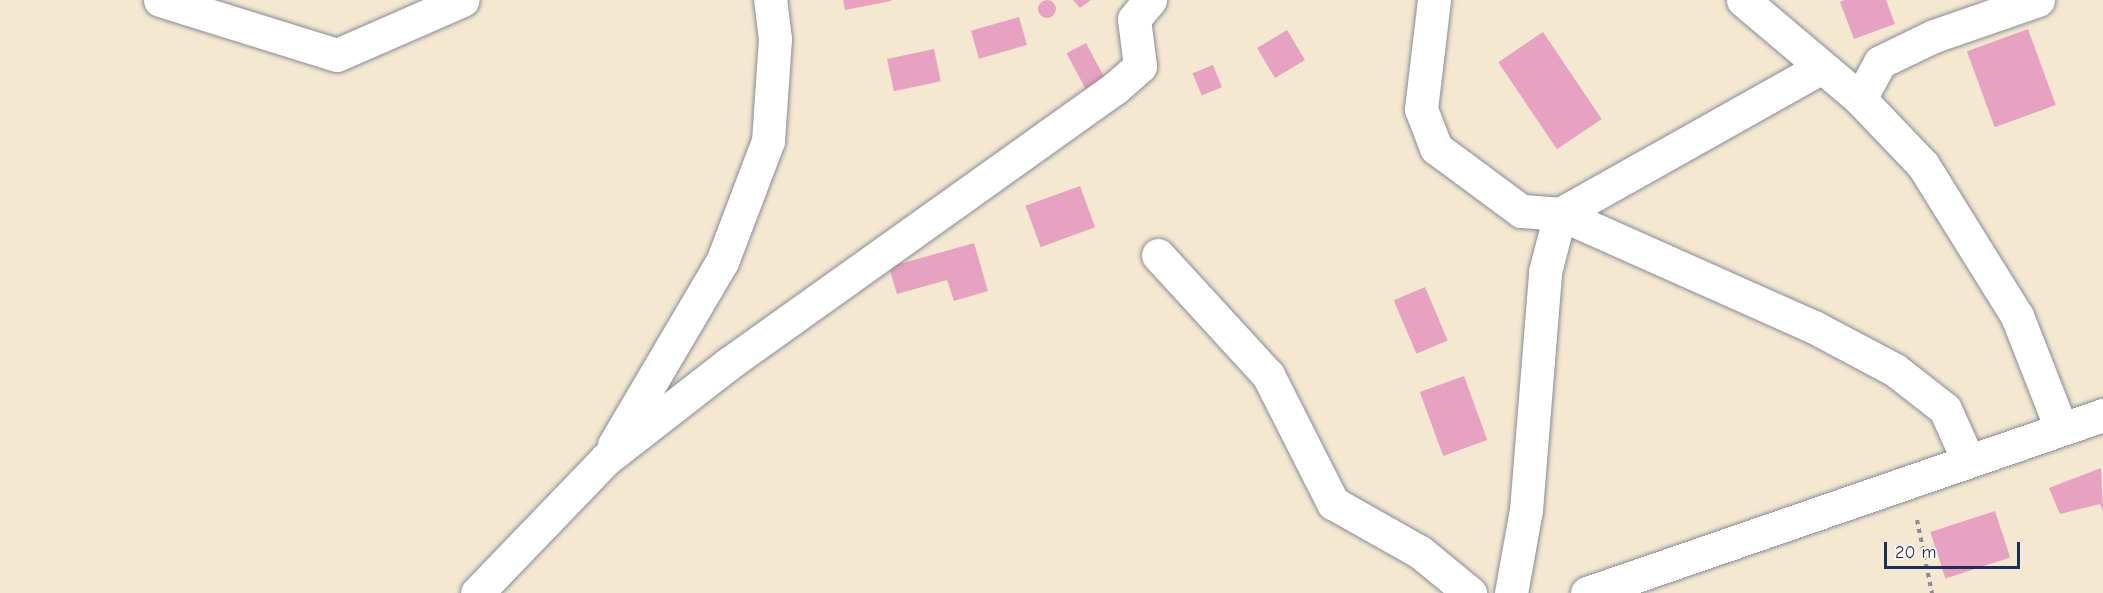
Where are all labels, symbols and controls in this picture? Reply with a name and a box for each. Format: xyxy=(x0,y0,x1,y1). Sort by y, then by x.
scale bar xyxy=(1887,530,2024,568)
text: 20 m xyxy=(1895,542,1936,563)

